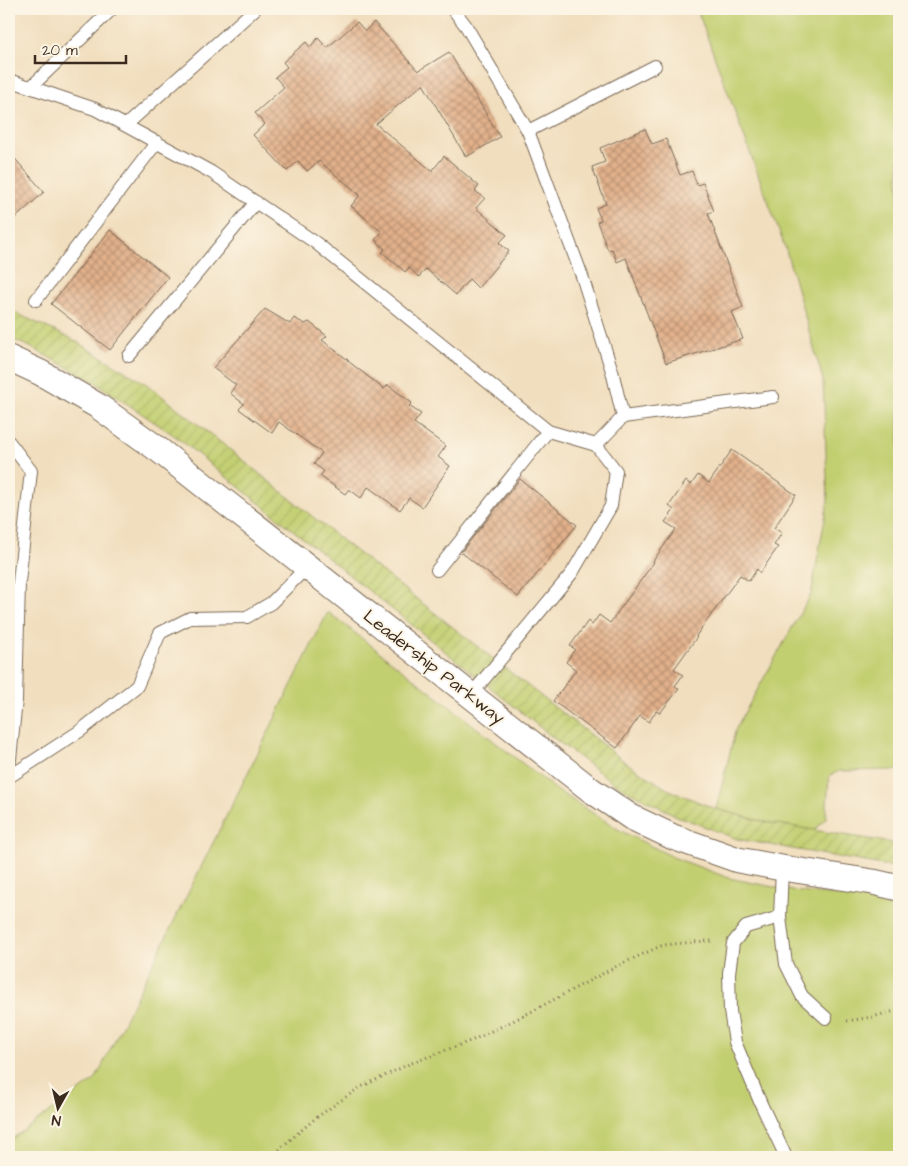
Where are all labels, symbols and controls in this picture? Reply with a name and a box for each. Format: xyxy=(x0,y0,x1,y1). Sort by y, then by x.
scale bar xyxy=(35,32,126,64)
text: 20 m xyxy=(42,40,78,61)
street label: Leadership Parkway xyxy=(357,604,510,731)
north arrow xyxy=(32,1084,82,1134)
text: N xyxy=(50,1109,62,1130)

